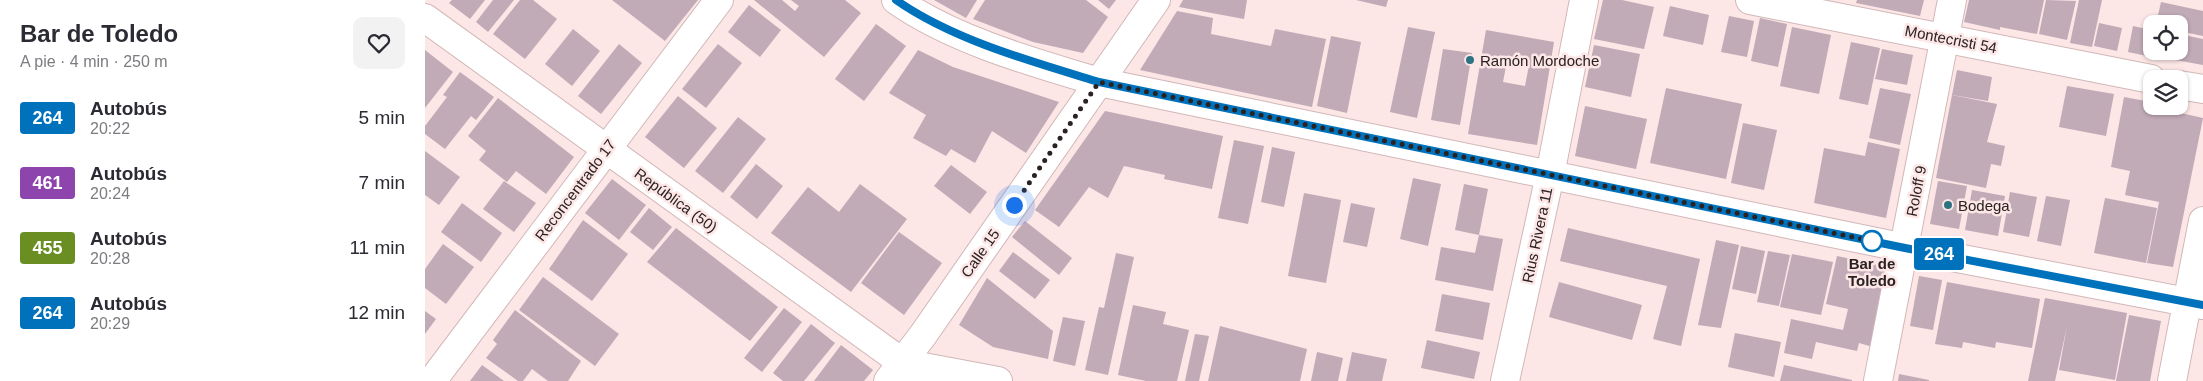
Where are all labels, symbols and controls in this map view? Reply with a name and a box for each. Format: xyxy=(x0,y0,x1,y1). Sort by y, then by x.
map controls xyxy=(2143,15,2188,115)
button: locate xyxy=(2143,15,2188,60)
button: heart xyxy=(353,17,405,69)
text: Bar de Toledo xyxy=(20,20,178,47)
street label: Montecristi 54 xyxy=(1904,22,1998,56)
place label: Ramón Mordoche xyxy=(1480,52,1599,69)
text: A pie · 4 min · 250 m xyxy=(20,53,168,70)
marker: Ramón Mordoche xyxy=(1464,54,1476,66)
button: layers xyxy=(2143,70,2188,115)
text: Autobús xyxy=(90,98,167,119)
text: 5 min xyxy=(359,107,405,128)
text: 264 xyxy=(32,108,63,128)
text: 20:22 xyxy=(90,120,130,137)
street label: Reconcentrado 17 xyxy=(531,136,619,244)
text: Autobús xyxy=(90,163,167,184)
street label: República (50) xyxy=(632,164,720,236)
street label: Roloff 9 xyxy=(1903,164,1929,218)
text: 7 min xyxy=(359,172,405,193)
text: 461 xyxy=(32,173,63,193)
text: 20:24 xyxy=(90,185,130,202)
street label: Rius Rivera 11 xyxy=(1519,186,1555,284)
your location xyxy=(1002,193,1027,218)
place label: Bodega xyxy=(1958,197,2010,214)
marker: Bodega xyxy=(1942,199,1954,211)
street label: Calle 15 xyxy=(957,226,1003,280)
text: Autobús xyxy=(90,228,167,249)
marker: Bar de Toledo xyxy=(1861,230,1883,252)
text: 11 min xyxy=(349,237,405,258)
text: 455 xyxy=(32,238,63,258)
line badge: 264 xyxy=(1910,238,1968,270)
text: 264 xyxy=(1924,244,1954,264)
text: 20:28 xyxy=(90,250,130,267)
place label: Bar de Toledo xyxy=(1848,255,1896,289)
text: Autobús xyxy=(90,293,167,314)
text: 12 min xyxy=(348,302,405,323)
text: 264 xyxy=(32,303,63,323)
text: 20:29 xyxy=(90,315,130,332)

